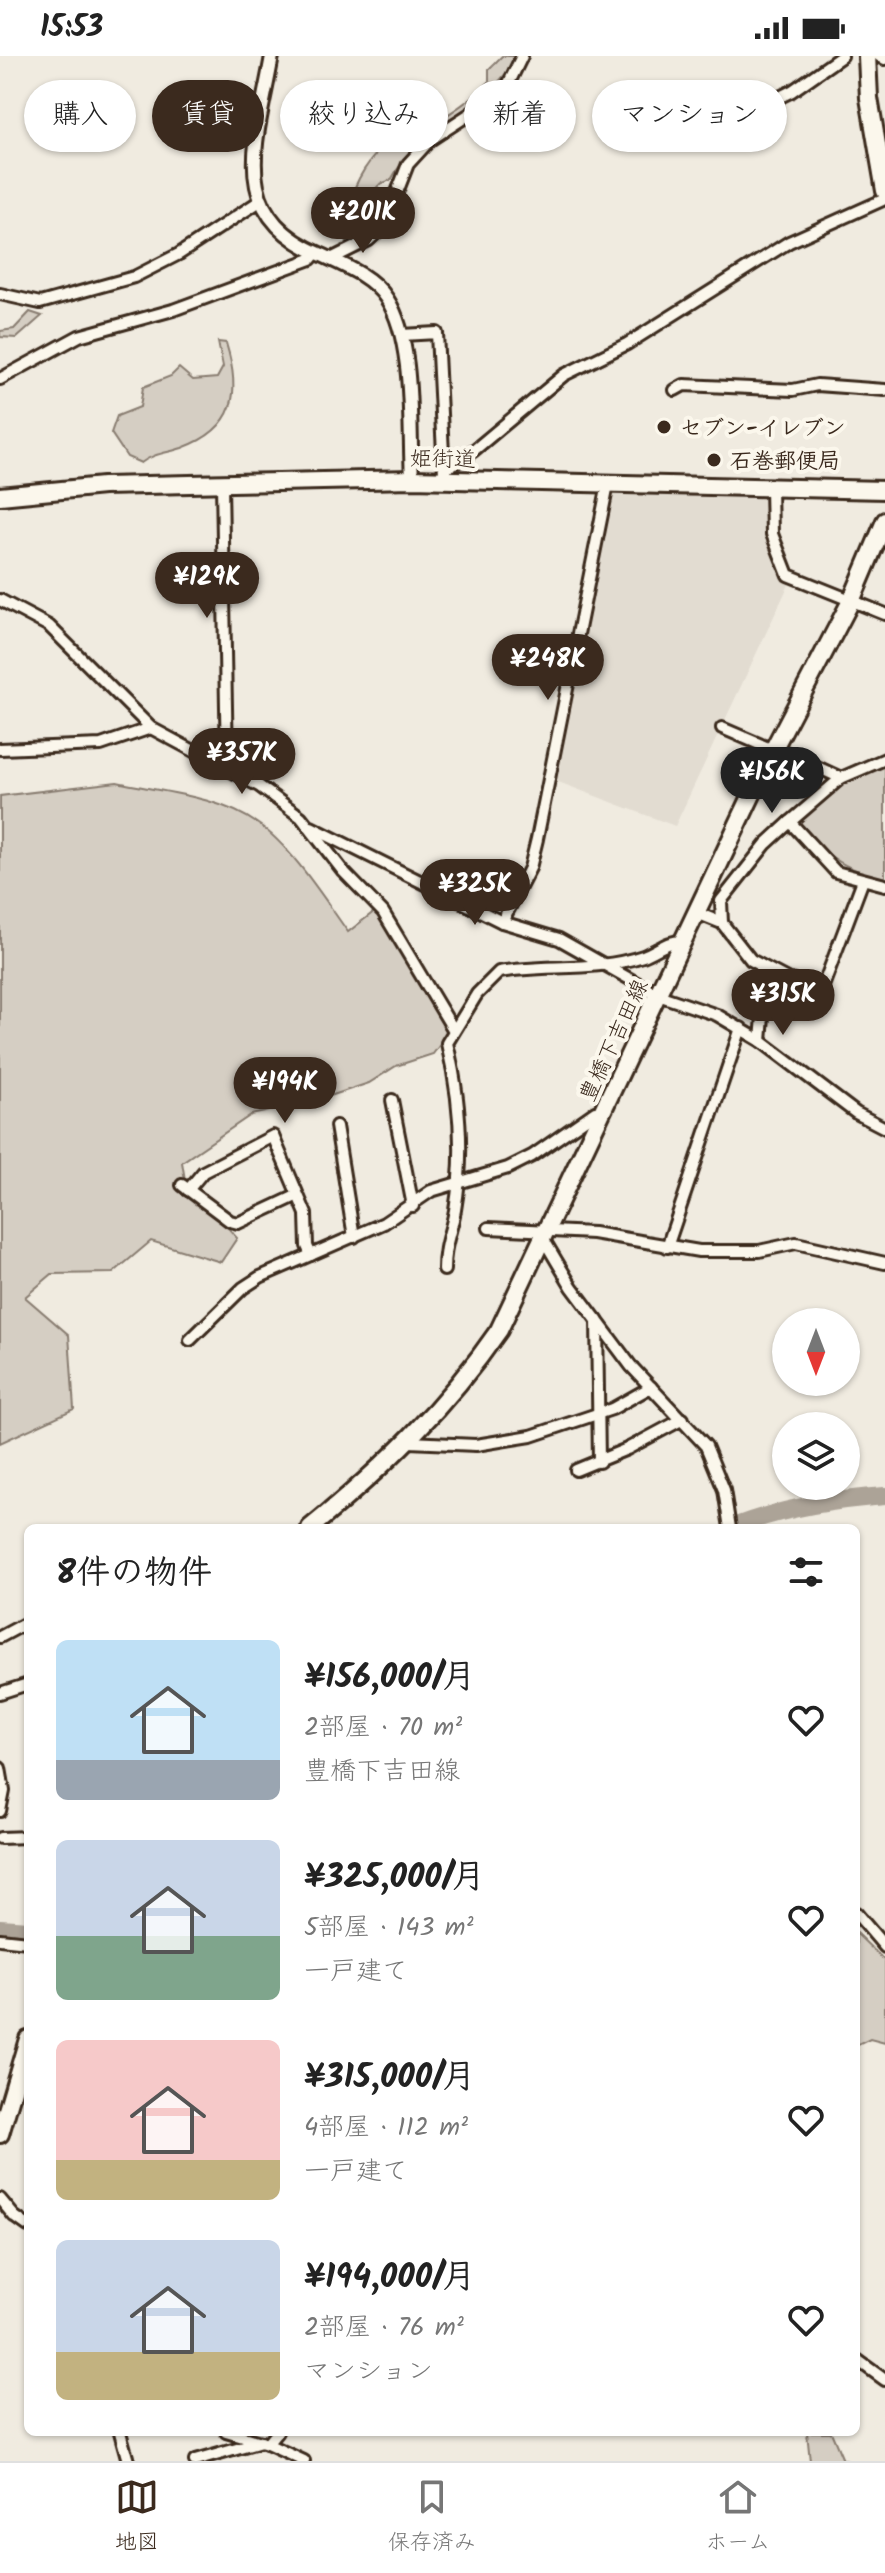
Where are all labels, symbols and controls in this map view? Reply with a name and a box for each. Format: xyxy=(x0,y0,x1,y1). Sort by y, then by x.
text: 15:53 xyxy=(40,4,103,52)
chip: 購入 xyxy=(24,80,136,152)
chip: 賃貸 xyxy=(152,80,264,152)
chip: 絞り込み xyxy=(280,80,448,152)
chip: 新着 xyxy=(464,80,576,152)
chip: マンション xyxy=(592,80,787,152)
pin: ¥201K xyxy=(307,187,419,255)
text: ¥201K xyxy=(329,192,397,234)
place label: セブン-イレブン xyxy=(680,412,846,447)
marker: セブン-イレブン xyxy=(655,418,673,436)
street label: 姫街道 xyxy=(410,442,476,479)
place label: 石巻郵便局 xyxy=(730,445,840,480)
marker: 石巻郵便局 xyxy=(705,451,723,469)
pin: ¥129K xyxy=(151,552,263,620)
text: ¥129K xyxy=(173,557,241,599)
pin: ¥248K xyxy=(492,634,604,702)
text: ¥248K xyxy=(510,639,586,681)
pin: ¥357K xyxy=(186,728,298,796)
text: ¥357K xyxy=(206,733,278,775)
pin: ¥156K xyxy=(716,747,828,815)
text: ¥156K xyxy=(739,752,805,794)
pin: ¥325K xyxy=(419,859,531,927)
text: ¥325K xyxy=(438,864,512,906)
pin: ¥315K xyxy=(727,969,839,1037)
street label: 豊橋下吉田線 xyxy=(572,974,659,1108)
text: ¥315K xyxy=(750,974,816,1016)
pin: ¥194K xyxy=(229,1057,341,1125)
text: ¥194K xyxy=(252,1062,318,1104)
north arrow xyxy=(772,1308,860,1396)
map controls xyxy=(772,1308,860,1500)
button: layers xyxy=(772,1412,860,1500)
text: 8件の物件 xyxy=(56,1547,212,1601)
icon: filters xyxy=(784,1550,828,1594)
text: ¥156,000/月 xyxy=(304,1651,476,1705)
icon: home xyxy=(120,1672,216,1768)
icon: heart xyxy=(784,1698,828,1742)
text: 2部屋 · 70 m² xyxy=(304,1707,462,1749)
text: 豊橋下吉田線 xyxy=(304,1751,460,1793)
text: ¥325,000/月 xyxy=(304,1851,485,1905)
icon: home xyxy=(120,1872,216,1968)
icon: heart xyxy=(784,1898,828,1942)
text: 5部屋 · 143 m² xyxy=(304,1907,473,1949)
text: 一戸建て xyxy=(304,1951,408,1993)
text: ¥315,000/月 xyxy=(304,2051,476,2105)
icon: home xyxy=(120,2072,216,2168)
icon: heart xyxy=(784,2098,828,2142)
text: 4部屋 · 112 m² xyxy=(304,2107,468,2149)
text: 一戸建て xyxy=(304,2151,408,2193)
text: ¥194,000/月 xyxy=(304,2251,476,2305)
icon: home xyxy=(120,2272,216,2368)
icon: heart xyxy=(784,2298,828,2342)
text: 2部屋 · 76 m² xyxy=(304,2307,464,2349)
text: マンション xyxy=(304,2351,433,2393)
tab: 地図 xyxy=(115,2475,159,2561)
tab: 保存済み xyxy=(388,2475,476,2561)
tab: ホーム xyxy=(705,2475,770,2561)

